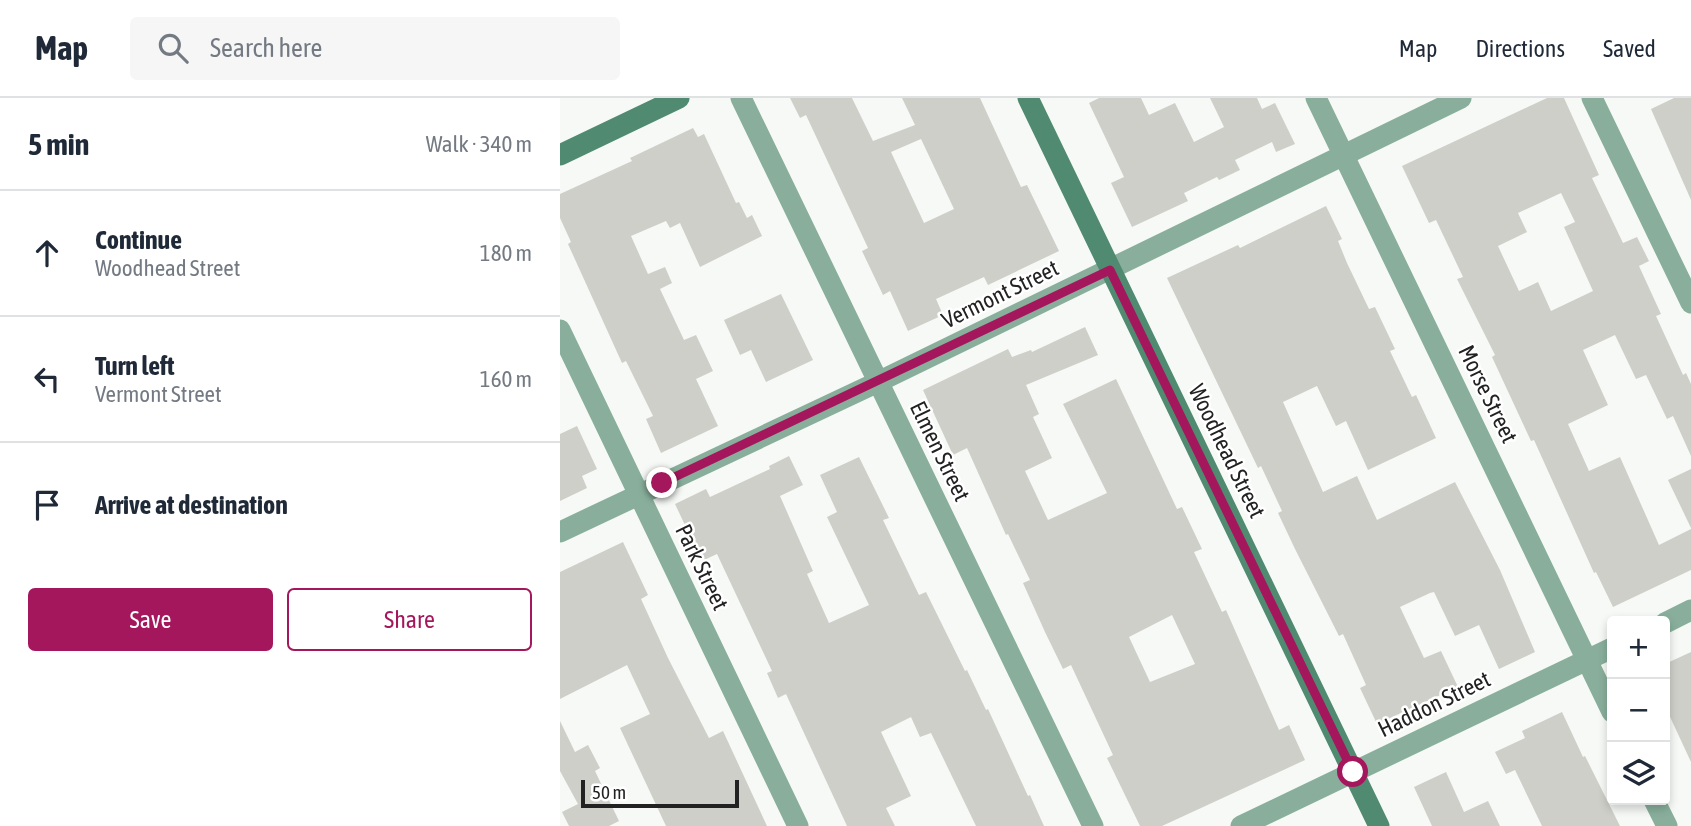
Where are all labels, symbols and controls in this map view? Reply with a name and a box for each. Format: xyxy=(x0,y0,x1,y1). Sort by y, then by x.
search box xyxy=(130,17,620,80)
text: Map xyxy=(35,29,88,67)
icon: search xyxy=(154,29,192,67)
text: Search here xyxy=(210,33,322,63)
text: Map xyxy=(1399,35,1437,62)
text: Directions xyxy=(1475,35,1565,62)
text: Saved xyxy=(1603,35,1656,62)
text: 5 min xyxy=(28,127,89,161)
text: Walk · 340 m xyxy=(426,131,532,157)
text: Continue xyxy=(95,225,182,255)
icon: ahead xyxy=(28,234,66,272)
text: 180 m xyxy=(480,240,532,266)
text: Woodhead Street xyxy=(95,255,240,281)
street label: Vermont Street xyxy=(937,255,1063,333)
street label: Morse Street xyxy=(1453,341,1523,447)
text: Turn left xyxy=(95,351,175,381)
icon: left xyxy=(28,360,66,398)
text: 160 m xyxy=(480,366,532,392)
street label: Woodhead Street xyxy=(1183,380,1271,522)
text: Vermont Street xyxy=(95,381,222,407)
street label: Elmen Street xyxy=(905,397,975,505)
route end xyxy=(646,467,677,498)
icon: arrive xyxy=(28,486,66,524)
text: Arrive at destination xyxy=(95,490,288,520)
street label: Park Street xyxy=(670,520,734,614)
button: Save xyxy=(28,588,273,651)
button: Share xyxy=(287,588,532,651)
map controls xyxy=(1607,616,1670,805)
button: + xyxy=(1607,616,1670,679)
street label: Haddon Street xyxy=(1374,666,1494,742)
button: − xyxy=(1607,679,1670,742)
button: layers xyxy=(1607,742,1670,805)
route start xyxy=(1337,756,1368,787)
scale bar xyxy=(581,777,738,809)
text: 50 m xyxy=(592,781,626,803)

